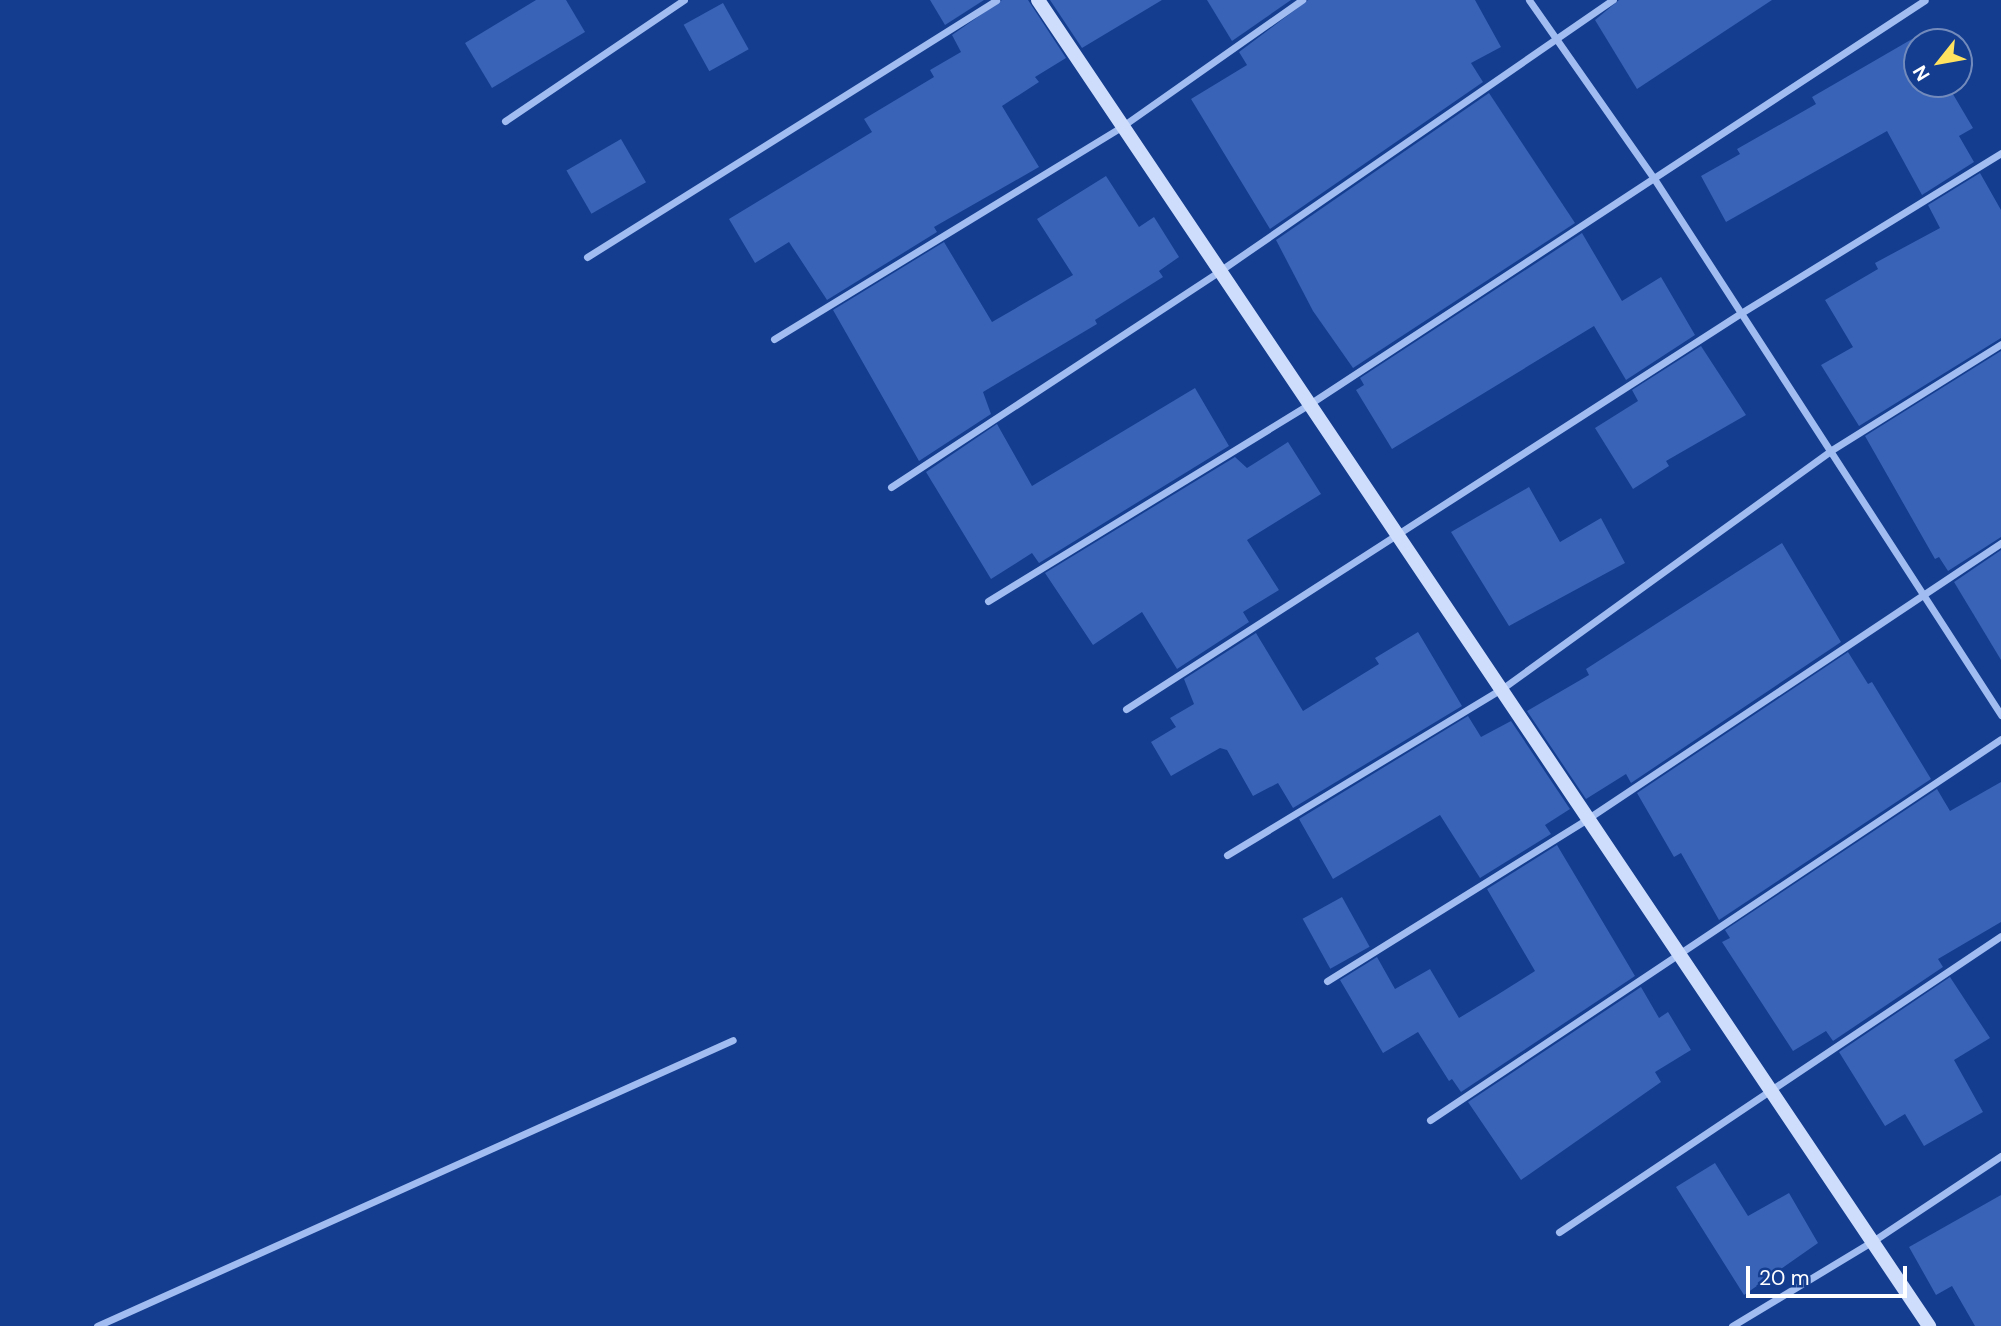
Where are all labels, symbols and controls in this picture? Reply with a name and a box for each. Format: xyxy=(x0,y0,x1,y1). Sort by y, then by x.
north arrow xyxy=(1903,28,1973,98)
text: N xyxy=(1907,61,1936,85)
scale bar xyxy=(1749,1252,1910,1296)
text: 20 m xyxy=(1759,1264,1810,1292)

